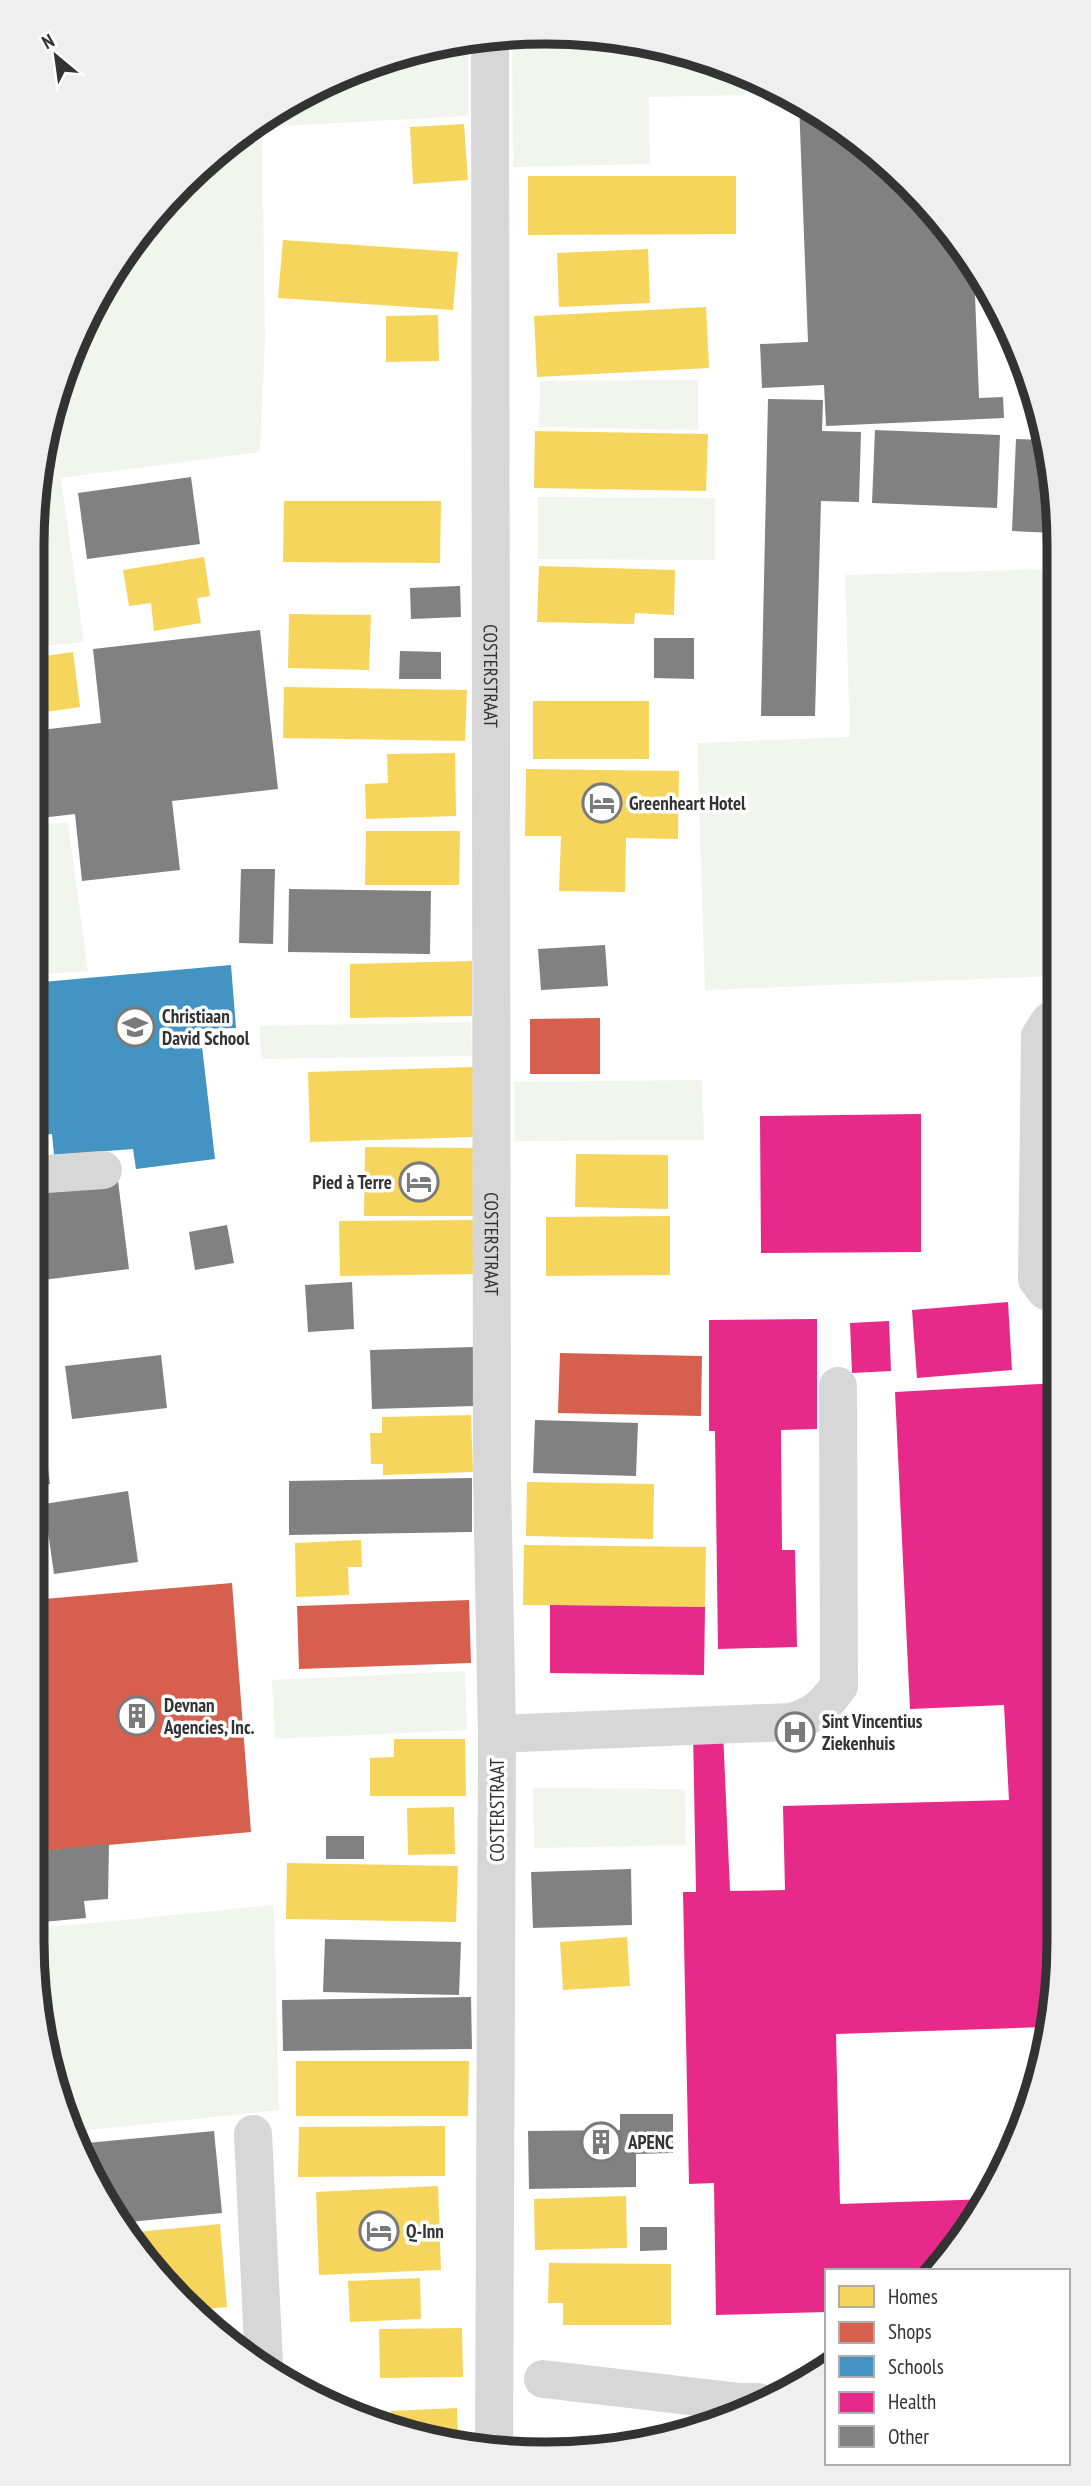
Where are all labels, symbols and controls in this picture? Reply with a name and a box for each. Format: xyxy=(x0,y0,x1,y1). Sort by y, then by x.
north arrow xyxy=(21,21,91,91)
text: N xyxy=(37,28,58,54)
street label: COSTERSTRAAT xyxy=(479,624,503,728)
hotel icon: Greenheart Hotel xyxy=(581,782,623,824)
place label: Greenheart Hotel xyxy=(629,791,746,815)
place label: Christiaan David School xyxy=(162,1004,250,1050)
school or university icon: Christiaan David School xyxy=(114,1006,156,1048)
hotel icon: Pied à Terre xyxy=(398,1161,440,1203)
place label: Pied à Terre xyxy=(313,1170,392,1194)
street label: COSTERSTRAAT xyxy=(480,1192,504,1296)
place label: Devnan Agencies, Inc. xyxy=(163,1693,255,1739)
building icon: Devnan Agencies, Inc. xyxy=(116,1695,158,1737)
place label: Sint Vincentius Ziekenhuis xyxy=(822,1709,923,1755)
hospital icon: Sint Vincentius Ziekenhuis xyxy=(774,1711,816,1753)
street label: COSTERSTRAAT xyxy=(485,1758,509,1862)
building icon: APENC xyxy=(580,2121,622,2163)
place label: APENC xyxy=(627,2130,674,2154)
hotel icon: Q-Inn xyxy=(358,2210,400,2252)
place label: Q-Inn xyxy=(406,2219,444,2243)
legend xyxy=(825,2269,1070,2465)
text: Homes xyxy=(888,2283,938,2310)
text: Shops xyxy=(888,2318,932,2345)
text: Schools xyxy=(888,2353,944,2380)
text: Health xyxy=(888,2388,936,2415)
text: Other xyxy=(888,2423,929,2450)

